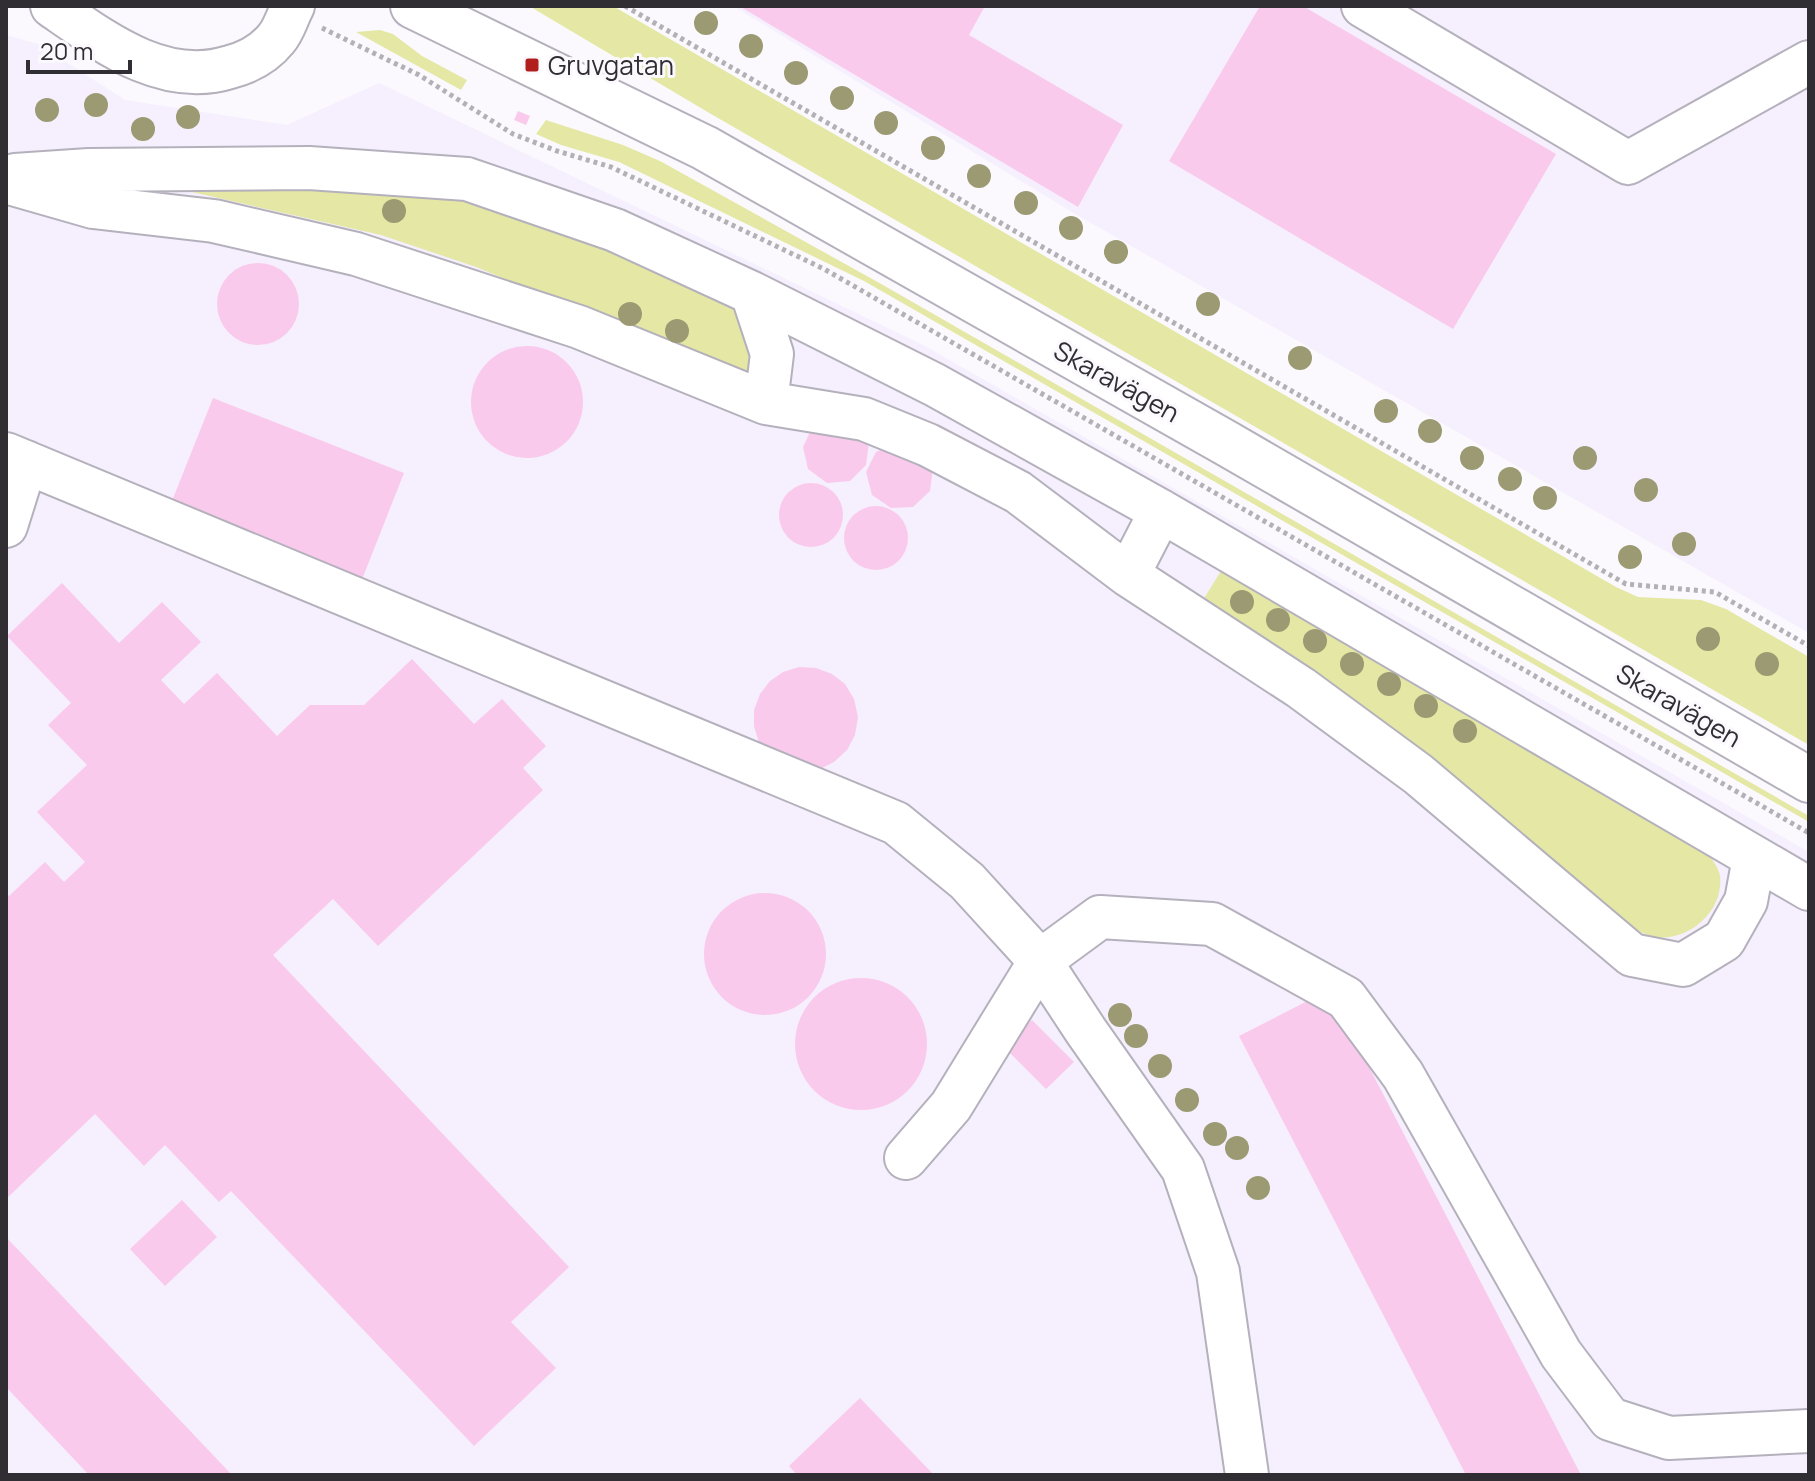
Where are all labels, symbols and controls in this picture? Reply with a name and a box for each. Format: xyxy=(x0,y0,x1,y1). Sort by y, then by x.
scale bar xyxy=(28,24,130,74)
text: 20 m xyxy=(40,34,93,67)
place label: Gruvgatan xyxy=(548,47,674,83)
marker: Gruvgatan xyxy=(523,56,541,74)
street label: Skaravägen xyxy=(1048,332,1186,430)
street label: Skaravägen xyxy=(1610,655,1748,755)

